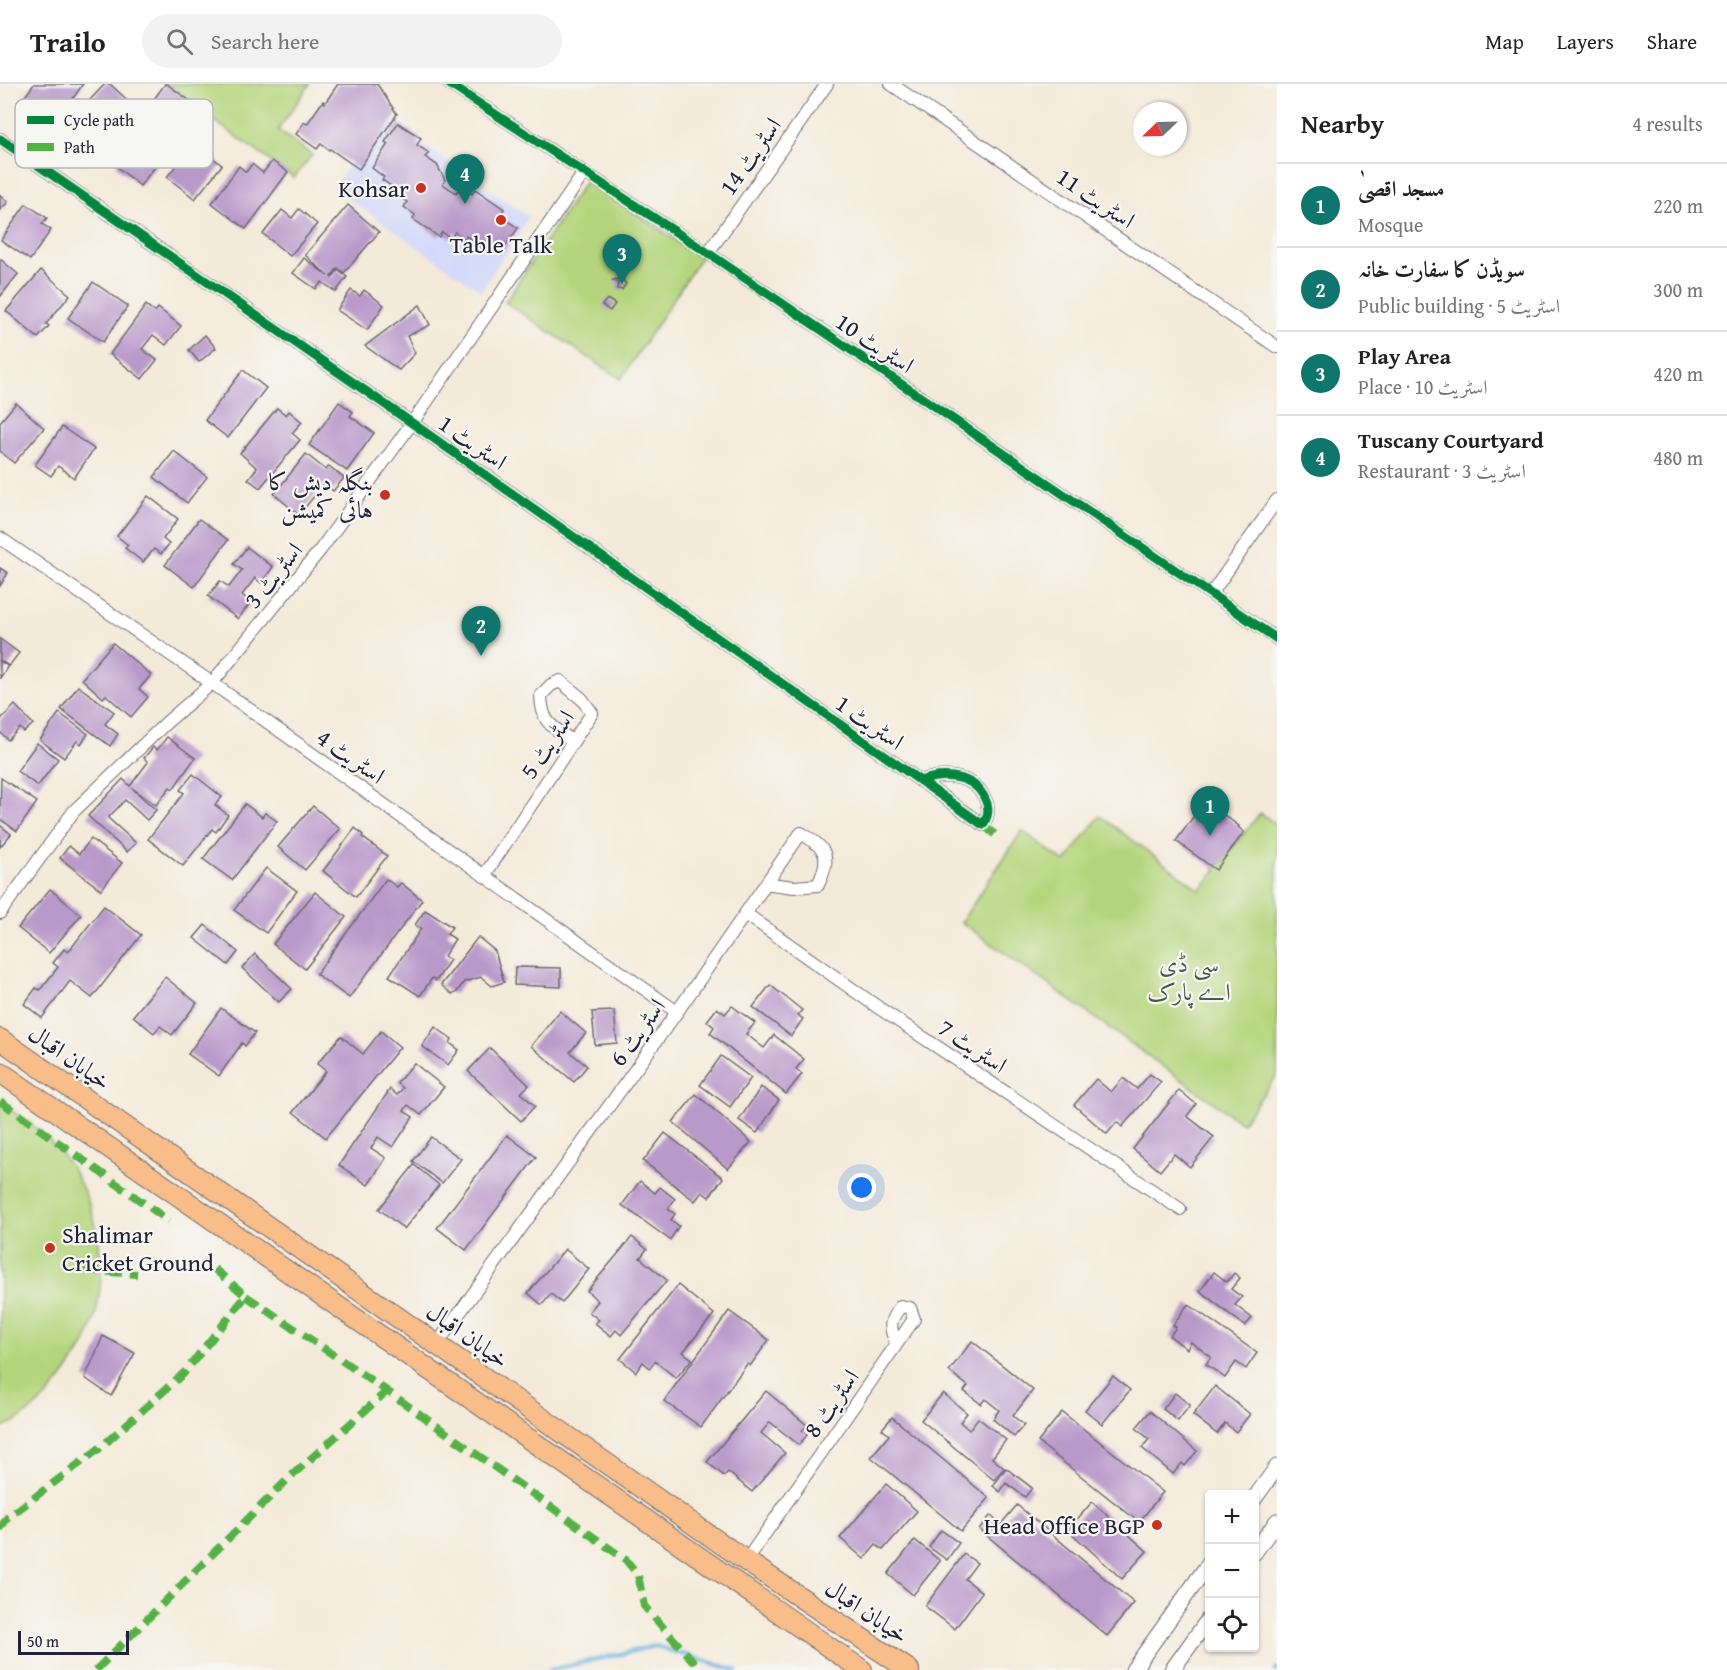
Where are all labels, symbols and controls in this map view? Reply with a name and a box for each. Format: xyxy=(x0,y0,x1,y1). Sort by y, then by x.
search box xyxy=(142,14,562,68)
text: Trailo xyxy=(30,21,106,62)
icon: search xyxy=(163,25,196,58)
text: Search here xyxy=(211,25,319,57)
text: Map xyxy=(1485,26,1524,57)
text: Layers xyxy=(1557,26,1614,57)
text: Share xyxy=(1647,26,1697,57)
legend xyxy=(15,99,213,168)
north arrow xyxy=(1133,102,1187,156)
text: Nearby xyxy=(1301,104,1384,143)
text: Cycle path xyxy=(64,108,134,132)
text: 4 results xyxy=(1632,109,1703,138)
street label: اسٹریٹ 14 xyxy=(710,110,790,202)
text: Path xyxy=(64,135,95,159)
pin: 4 xyxy=(446,154,484,204)
street label: اسٹریٹ 11 xyxy=(1050,159,1142,237)
place label: Kohsar xyxy=(338,171,409,206)
text: مسجد اقصیٰ xyxy=(1358,172,1445,204)
marker: Kohsar xyxy=(414,181,428,195)
text: 1 xyxy=(1315,191,1326,220)
text: 220 m xyxy=(1653,191,1703,220)
text: Mosque xyxy=(1358,210,1423,239)
marker: Table Talk xyxy=(494,213,508,227)
place label: Table Talk xyxy=(450,227,553,262)
pin: 3 xyxy=(602,234,642,284)
text: سویڈن کا سفارت خانہ xyxy=(1358,253,1525,285)
text: 2 xyxy=(1315,275,1326,304)
text: 300 m xyxy=(1653,275,1703,304)
text: Public building · اسٹریٹ 5 xyxy=(1358,291,1560,320)
street label: اسٹریٹ 10 xyxy=(829,304,921,382)
text: Play Area xyxy=(1358,340,1451,372)
text: 3 xyxy=(1315,359,1326,388)
text: 420 m xyxy=(1653,359,1703,388)
text: Place · اسٹریٹ 10 xyxy=(1358,372,1488,401)
street label: اسٹریٹ 1 xyxy=(432,406,514,478)
text: Tuscany Courtyard xyxy=(1358,424,1544,456)
text: 4 xyxy=(1315,443,1326,472)
text: 480 m xyxy=(1653,443,1703,472)
text: Restaurant · اسٹریٹ 3 xyxy=(1358,456,1526,485)
place label: بنگلہ دیش کا ہائی کمیشن xyxy=(269,464,373,527)
marker: بنگلہ دیش کا ہائی کمیشن xyxy=(378,488,392,502)
street label: اسٹریٹ 3 xyxy=(235,534,311,616)
pin: 2 xyxy=(462,606,500,656)
street label: اسٹریٹ 1 xyxy=(829,686,911,758)
street label: اسٹریٹ 5 xyxy=(511,703,583,785)
street label: اسٹریٹ 4 xyxy=(310,720,392,792)
pin: 1 xyxy=(1190,786,1230,836)
park label: سی ڈی اے پارک xyxy=(1147,946,1231,1009)
street label: اسٹریٹ 6 xyxy=(600,991,674,1073)
street label: اسٹریٹ 7 xyxy=(932,1010,1014,1082)
street label: خیابان اقبال xyxy=(21,1016,119,1098)
your location xyxy=(847,1173,876,1202)
place label: Shalimar Cricket Ground xyxy=(62,1217,214,1280)
marker: Shalimar Cricket Ground xyxy=(43,1241,57,1255)
street label: خیابان اقبال xyxy=(419,1294,517,1376)
street label: اسٹریٹ 8 xyxy=(795,1362,867,1444)
map controls xyxy=(1205,1490,1259,1652)
button: + xyxy=(1205,1490,1259,1544)
place label: Head Office BGP xyxy=(984,1508,1145,1543)
marker: Head Office BGP xyxy=(1150,1518,1164,1532)
button: − xyxy=(1205,1544,1259,1598)
street label: خیابان اقبال xyxy=(818,1570,916,1652)
button: locate xyxy=(1205,1598,1259,1652)
scale bar xyxy=(18,1628,129,1656)
text: 50 m xyxy=(27,1629,59,1653)

